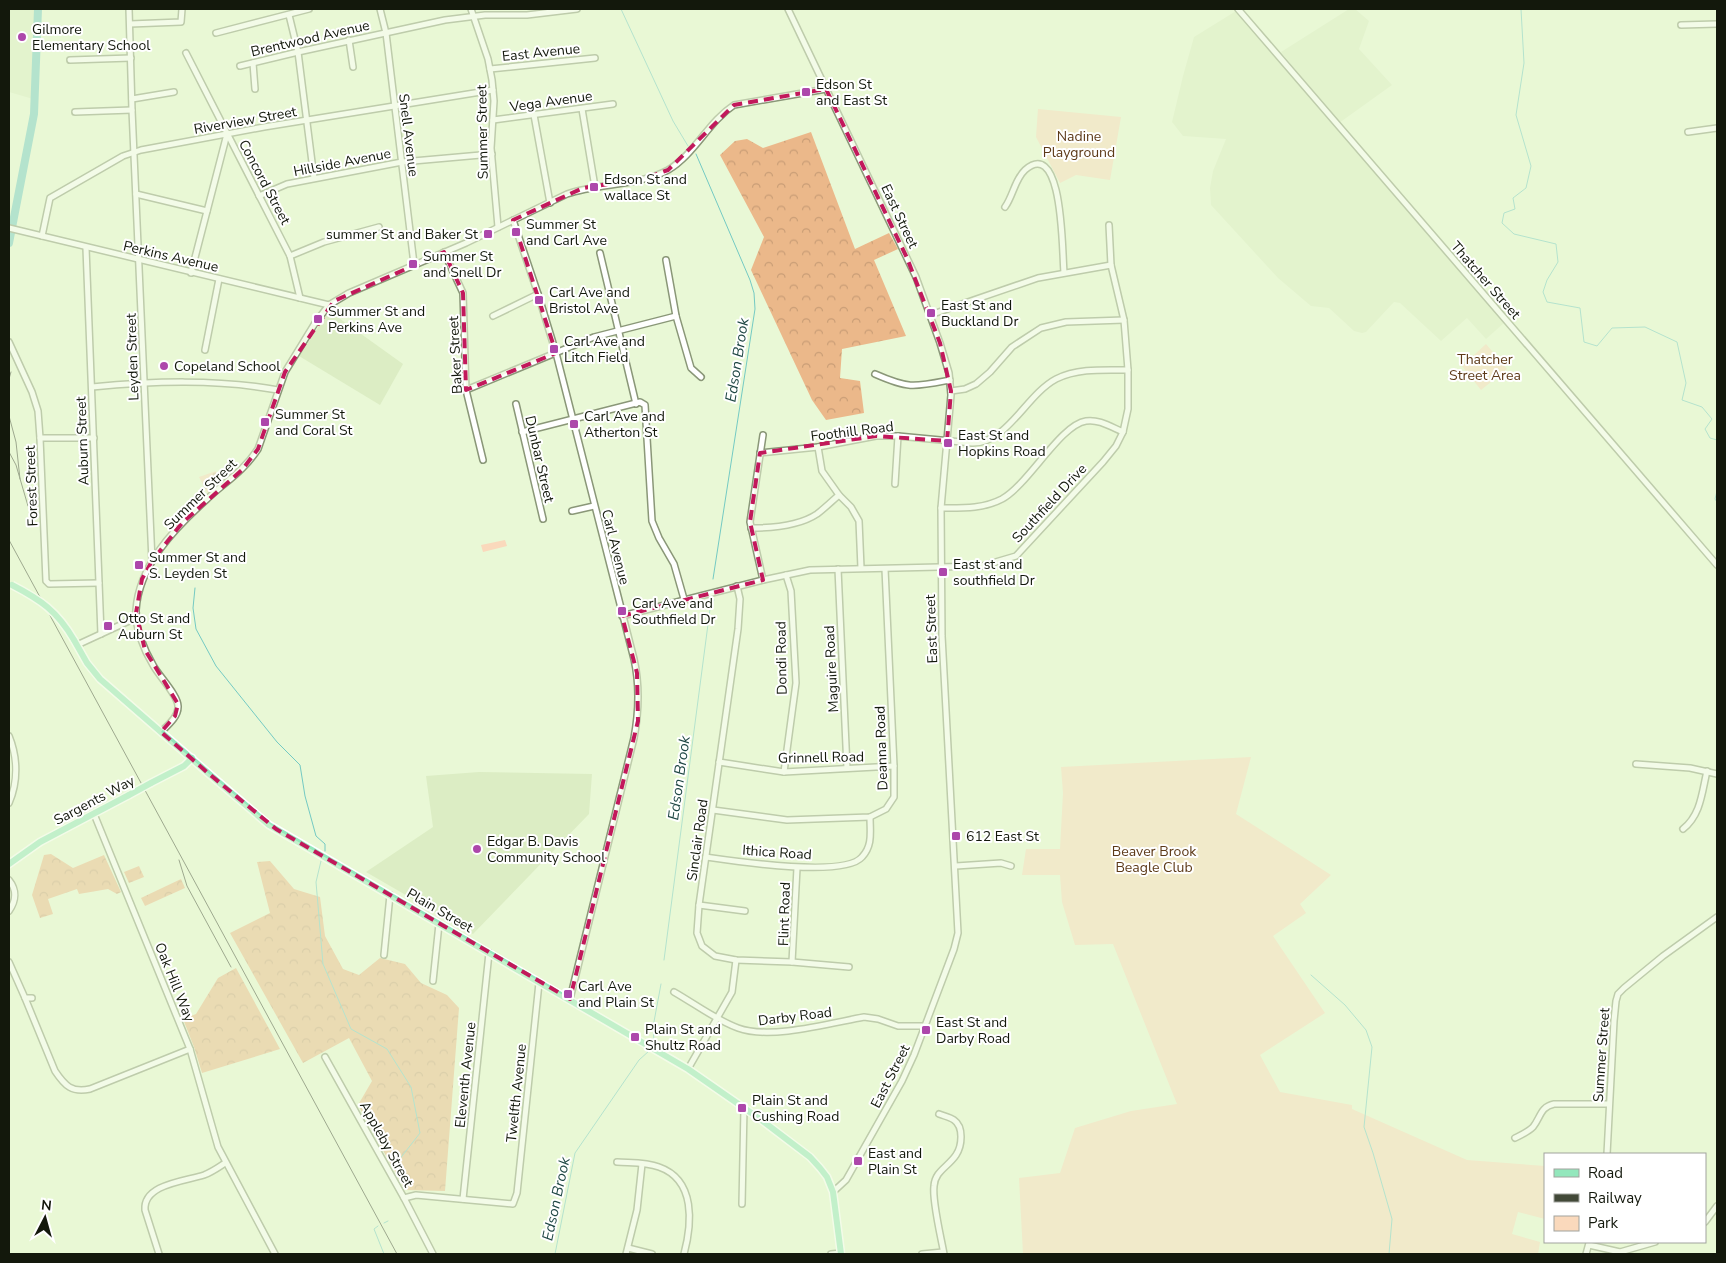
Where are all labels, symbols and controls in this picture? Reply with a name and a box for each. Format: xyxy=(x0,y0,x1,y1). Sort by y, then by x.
street label: Brentwood Avenue xyxy=(249,16,371,61)
place label: Gilmore Elementary School xyxy=(32,20,151,55)
marker: Gilmore Elementary School xyxy=(16,31,28,43)
street label: East Avenue xyxy=(501,39,581,66)
place label: Edson St and East St xyxy=(816,75,887,110)
street label: Summer Street xyxy=(472,84,493,179)
street label: Vega Avenue xyxy=(508,86,594,117)
marker: Edson St and East St xyxy=(800,86,812,98)
street label: Snell Avenue xyxy=(394,92,423,178)
street label: Riverview Street xyxy=(192,102,298,139)
park label: Nadine Playground xyxy=(1043,127,1115,162)
street label: Concord Street xyxy=(234,136,295,228)
street label: Hillside Avenue xyxy=(292,144,392,181)
place label: Edson St and wallace St xyxy=(604,170,687,205)
marker: Edson St and wallace St xyxy=(588,181,600,193)
street label: East Street xyxy=(876,181,923,252)
place label: Summer St and Carl Ave xyxy=(526,215,607,250)
place label: summer St and Baker St xyxy=(326,225,478,244)
marker: Summer St and Carl Ave xyxy=(510,226,522,238)
marker: summer St and Baker St xyxy=(482,228,494,240)
street label: Perkins Avenue xyxy=(121,236,220,277)
street label: Thatcher Street xyxy=(1447,237,1525,323)
place label: Summer St and Snell Dr xyxy=(423,247,501,282)
marker: Summer St and Snell Dr xyxy=(407,258,419,270)
place label: Carl Ave and Bristol Ave xyxy=(549,283,630,318)
marker: Carl Ave and Bristol Ave xyxy=(533,294,545,306)
place label: East St and Buckland Dr xyxy=(941,296,1018,331)
place label: Summer St and Perkins Ave xyxy=(328,302,425,337)
marker: East St and Buckland Dr xyxy=(925,307,937,319)
street label: Leyden Street xyxy=(121,313,144,401)
marker: Summer St and Perkins Ave xyxy=(312,313,324,325)
street label: Baker Street xyxy=(444,315,467,394)
water label: Edson Brook xyxy=(720,316,754,404)
place label: Carl Ave and Litch Field xyxy=(564,332,645,367)
marker: Carl Ave and Litch Field xyxy=(548,343,560,355)
park label: Thatcher Street Area xyxy=(1449,350,1521,385)
place label: Copeland School xyxy=(174,357,281,376)
marker: Copeland School xyxy=(158,360,170,372)
street label: Auburn Street xyxy=(71,396,94,486)
place label: Summer St and Coral St xyxy=(275,405,353,440)
place label: Carl Ave and Atherton St xyxy=(584,407,665,442)
street label: Dunbar Street xyxy=(520,414,559,504)
marker: Summer St and Coral St xyxy=(259,416,271,428)
street label: Foothill Road xyxy=(809,417,895,446)
marker: Carl Ave and Atherton St xyxy=(568,418,580,430)
place label: East St and Hopkins Road xyxy=(958,426,1046,461)
marker: East St and Hopkins Road xyxy=(942,437,954,449)
street label: Forest Street xyxy=(21,445,42,527)
street label: Summer Street xyxy=(160,455,241,534)
street label: Southfield Drive xyxy=(1008,460,1091,547)
street label: Carl Avenue xyxy=(597,507,634,587)
place label: Summer St and S. Leyden St xyxy=(149,548,246,583)
place label: East st and southfield Dr xyxy=(953,555,1035,590)
marker: Summer St and S. Leyden St xyxy=(133,559,145,571)
marker: East st and southfield Dr xyxy=(937,566,949,578)
place label: Carl Ave and Southfield Dr xyxy=(632,594,716,629)
street label: East Street xyxy=(921,594,942,664)
marker: Carl Ave and Southfield Dr xyxy=(616,605,628,617)
place label: Otto St and Auburn St xyxy=(118,609,190,644)
marker: Otto St and Auburn St xyxy=(102,620,114,632)
street label: Dondi Road xyxy=(771,621,792,695)
street label: Maguire Road xyxy=(820,625,843,713)
street label: Deanna Road xyxy=(871,705,892,791)
water label: Edson Brook xyxy=(663,734,695,821)
street label: Grinnell Road xyxy=(778,747,864,768)
street label: Sargents Way xyxy=(51,771,139,830)
street label: Sinclair Road xyxy=(682,798,713,882)
place label: 612 East St xyxy=(966,827,1039,846)
marker: 612 East St xyxy=(950,830,962,842)
place label: Edgar B. Davis Community School xyxy=(487,832,606,867)
street label: Ithica Road xyxy=(742,841,812,864)
park label: Beaver Brook Beagle Club xyxy=(1112,842,1197,877)
marker: Edgar B. Davis Community School xyxy=(471,843,483,855)
street label: Flint Road xyxy=(774,882,795,946)
street label: Plain Street xyxy=(403,884,476,937)
street label: Oak Hill Way xyxy=(150,940,199,1025)
place label: Carl Ave and Plain St xyxy=(578,977,654,1012)
marker: Carl Ave and Plain St xyxy=(562,988,574,1000)
street label: Darby Road xyxy=(757,1003,833,1030)
street label: Summer Street xyxy=(1589,1007,1614,1103)
place label: East St and Darby Road xyxy=(936,1013,1010,1048)
place label: Plain St and Shultz Road xyxy=(645,1020,721,1055)
street label: Eleventh Avenue xyxy=(450,1021,480,1129)
marker: East St and Darby Road xyxy=(920,1024,932,1036)
marker: Plain St and Shultz Road xyxy=(629,1031,641,1043)
street label: East Street xyxy=(866,1041,915,1111)
street label: Twelfth Avenue xyxy=(502,1043,531,1143)
place label: Plain St and Cushing Road xyxy=(752,1091,839,1126)
street label: Appleby Street xyxy=(355,1098,418,1191)
marker: Plain St and Cushing Road xyxy=(736,1102,748,1114)
place label: East and Plain St xyxy=(868,1144,922,1179)
legend xyxy=(1544,1153,1706,1243)
water label: Edson Brook xyxy=(537,1155,575,1243)
marker: East and Plain St xyxy=(852,1155,864,1167)
text: Road xyxy=(1588,1163,1623,1183)
text: Railway xyxy=(1588,1188,1642,1208)
north arrow xyxy=(20,1193,70,1243)
text: N xyxy=(40,1196,53,1216)
text: Park xyxy=(1588,1213,1618,1233)

